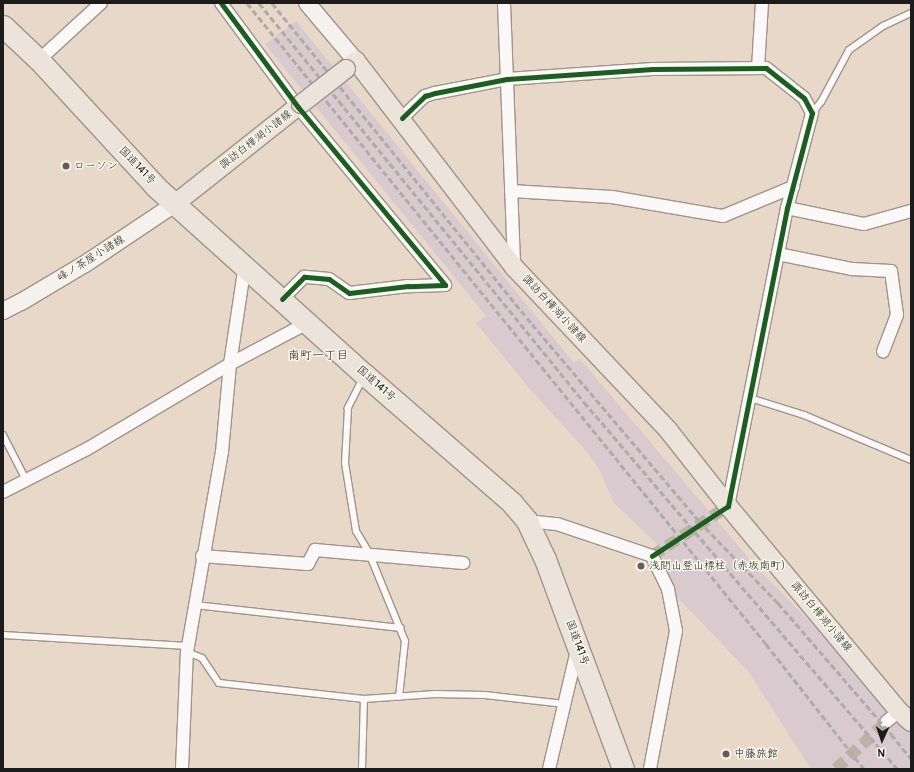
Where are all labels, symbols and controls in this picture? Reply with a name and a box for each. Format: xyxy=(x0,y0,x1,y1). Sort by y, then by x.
street label: 諏訪白樺湖小諸線 xyxy=(217,108,295,172)
street label: 国道141号 xyxy=(116,144,158,188)
place label: ローソン xyxy=(74,159,118,173)
marker: ローソン xyxy=(61,161,71,171)
street label: 峰ノ茶屋小諸線 xyxy=(55,233,127,285)
street label: 諏訪白樺湖小諸線 xyxy=(519,272,589,346)
district label: 南町一丁目 xyxy=(288,349,348,363)
street label: 国道141号 xyxy=(354,363,398,405)
place label: 浅間山登山標柱（赤坂南町） xyxy=(649,559,792,573)
marker: 浅間山登山標柱（赤坂南町） xyxy=(636,561,646,571)
street label: 諏訪白樺湖小諸線 xyxy=(788,579,854,655)
street label: 国道141号 xyxy=(563,618,591,668)
north arrow xyxy=(862,720,902,760)
text: N xyxy=(877,746,885,759)
place label: 中藤旅館 xyxy=(734,747,778,761)
marker: 中藤旅館 xyxy=(721,749,731,759)

